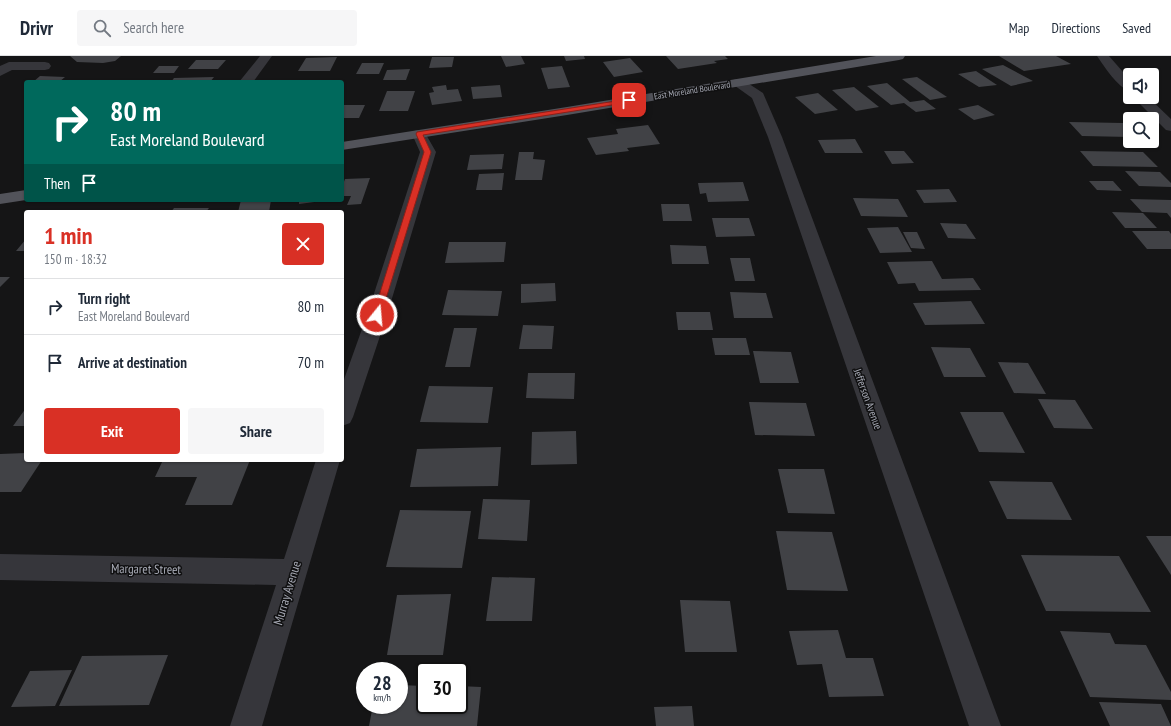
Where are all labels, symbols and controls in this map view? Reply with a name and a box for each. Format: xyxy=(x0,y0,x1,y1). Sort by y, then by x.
search box xyxy=(77,10,357,46)
text: Drivr xyxy=(20,16,53,40)
icon: search xyxy=(91,17,113,39)
text: Search here xyxy=(123,18,184,37)
text: Map xyxy=(1009,19,1029,37)
text: Directions xyxy=(1051,19,1100,37)
text: Saved xyxy=(1122,19,1151,37)
map controls xyxy=(1123,68,1159,148)
button: sound xyxy=(1123,68,1159,104)
street label: East Moreland Boulevard xyxy=(653,79,731,101)
pin xyxy=(612,83,646,117)
icon: arrive xyxy=(618,89,640,111)
text: 80 m xyxy=(110,92,161,129)
icon: right xyxy=(44,96,96,148)
button: search xyxy=(1123,112,1159,148)
text: East Moreland Boulevard xyxy=(110,128,265,151)
icon: arrive xyxy=(78,172,100,194)
text: Then xyxy=(44,174,70,193)
text: 1 min xyxy=(44,220,92,251)
button: close xyxy=(282,223,324,265)
text: 150 m · 18:32 xyxy=(44,251,107,268)
text: Turn right xyxy=(78,289,130,308)
position arrow xyxy=(356,294,398,336)
icon: right xyxy=(44,296,66,318)
text: 80 m xyxy=(298,297,324,316)
text: East Moreland Boulevard xyxy=(78,308,190,325)
icon: arrive xyxy=(44,352,66,374)
text: Arrive at destination xyxy=(78,353,187,372)
text: 70 m xyxy=(298,353,324,372)
street label: Jefferson Avenue xyxy=(850,366,886,432)
button: Exit xyxy=(44,408,180,454)
button: Share xyxy=(188,408,324,454)
street label: Murray Avenue xyxy=(269,559,305,627)
street label: Margaret Street xyxy=(111,560,182,578)
speed limit sign: 30 xyxy=(416,662,468,714)
text: 28 xyxy=(372,670,392,696)
text: km/h xyxy=(373,691,391,704)

